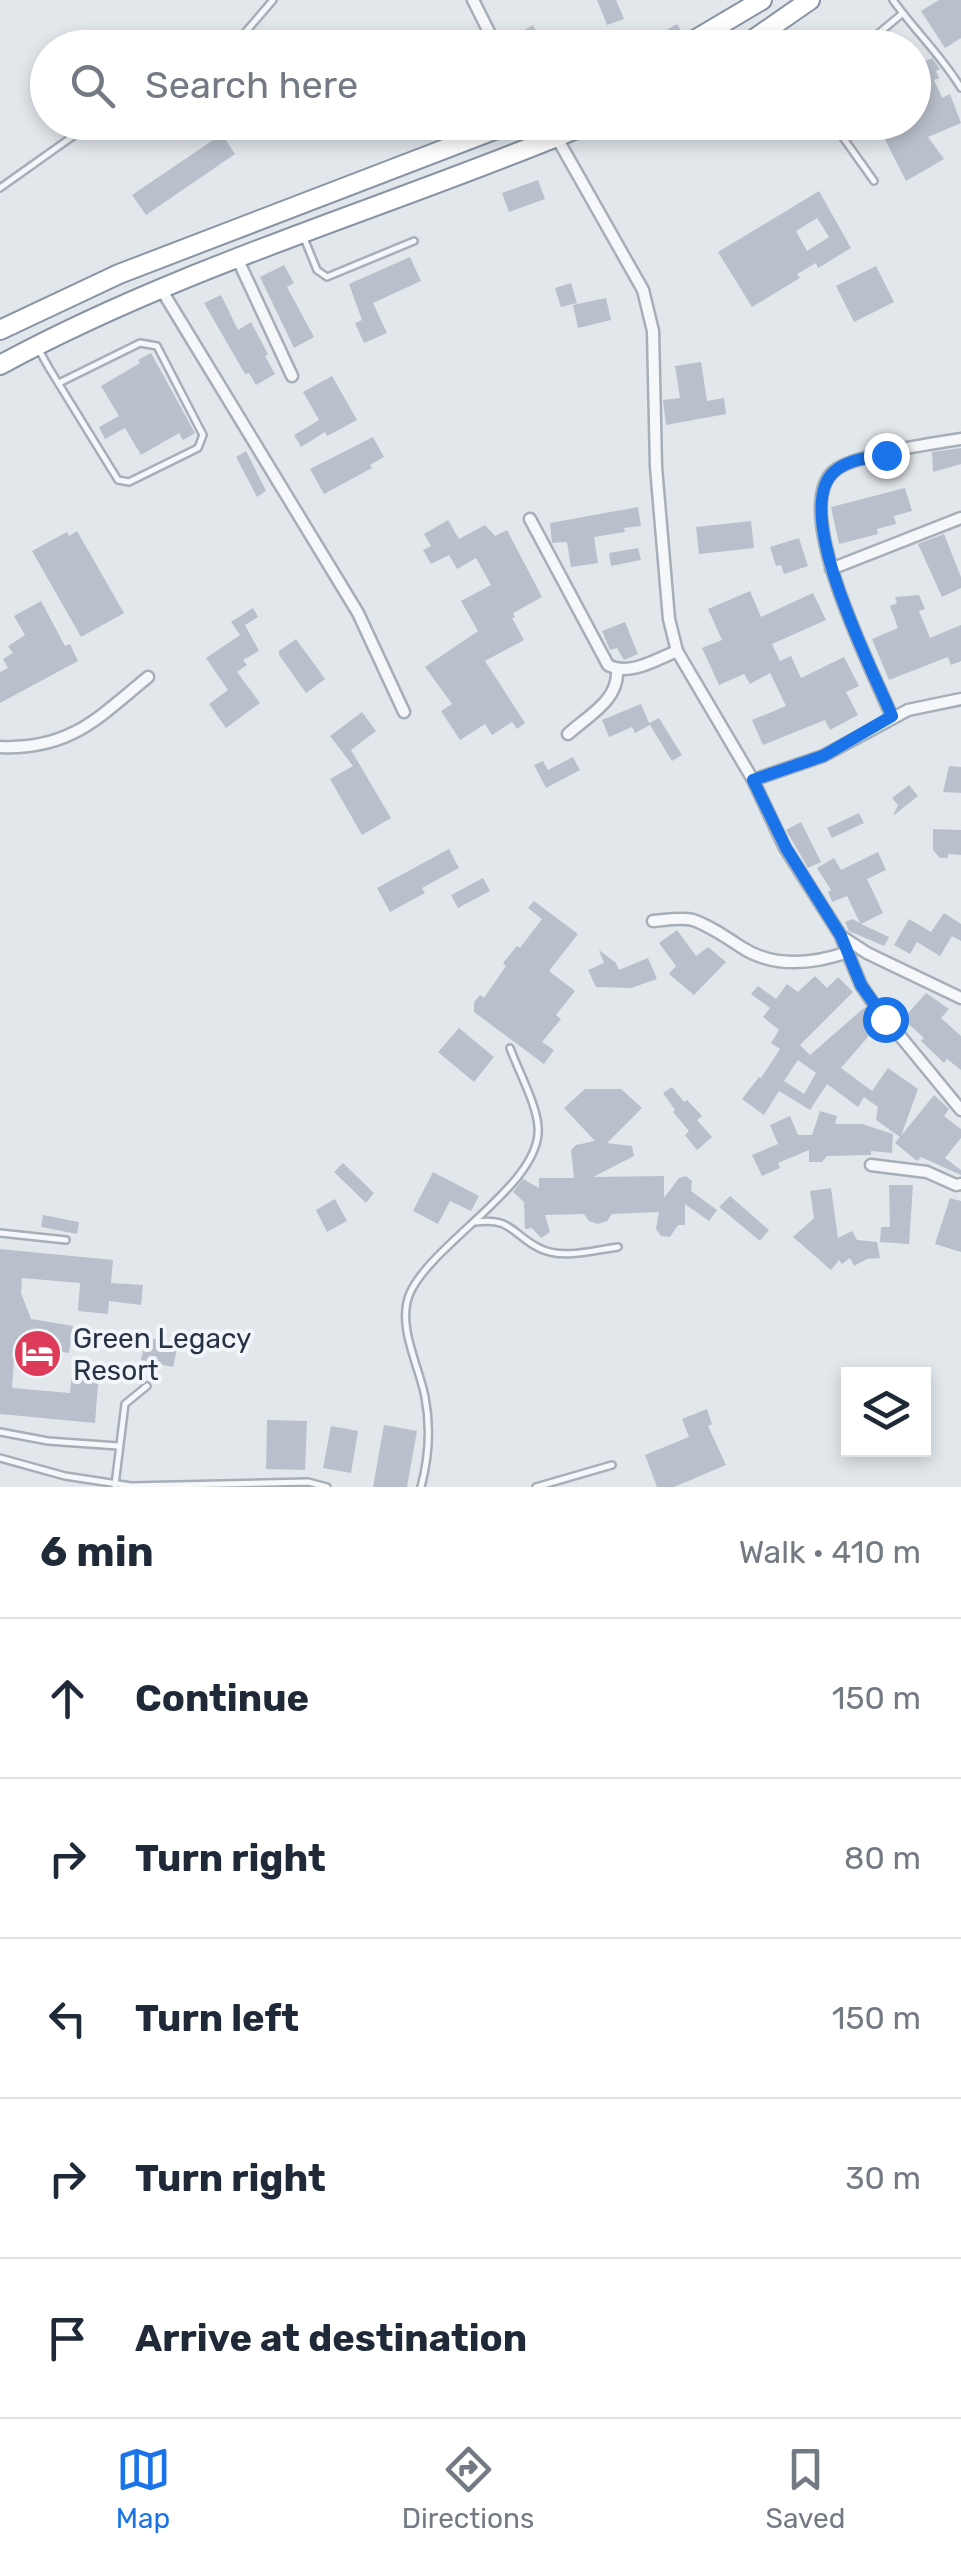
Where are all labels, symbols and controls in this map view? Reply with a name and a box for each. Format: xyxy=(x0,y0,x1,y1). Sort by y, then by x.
search box xyxy=(30,30,931,140)
icon: search xyxy=(65,58,120,113)
text: Search here xyxy=(145,62,358,108)
route end xyxy=(864,433,910,479)
route start xyxy=(863,997,909,1043)
place label: Green Legacy Resort xyxy=(73,1322,251,1387)
hotel icon: Green Legacy Resort xyxy=(12,1328,64,1380)
map controls xyxy=(841,1367,931,1457)
button: layers xyxy=(841,1367,931,1457)
text: 6 min xyxy=(40,1527,154,1577)
text: Walk · 410 m xyxy=(739,1533,921,1571)
icon: ahead xyxy=(40,1671,95,1726)
text: Continue xyxy=(135,1675,309,1721)
text: 150 m xyxy=(832,1679,921,1717)
icon: right xyxy=(40,1831,95,1886)
text: Turn right xyxy=(135,1835,326,1881)
text: 80 m xyxy=(844,1839,921,1877)
icon: left xyxy=(40,1991,95,2046)
text: Turn left xyxy=(135,1995,299,2041)
text: 150 m xyxy=(832,1999,921,2037)
icon: right xyxy=(40,2151,95,2206)
text: Turn right xyxy=(135,2155,326,2201)
text: 30 m xyxy=(845,2159,921,2197)
icon: arrive xyxy=(40,2311,95,2366)
text: Arrive at destination xyxy=(135,2315,527,2361)
tab: Map xyxy=(116,2442,171,2535)
tab: Directions xyxy=(402,2442,534,2535)
tab: Saved xyxy=(765,2442,845,2535)

